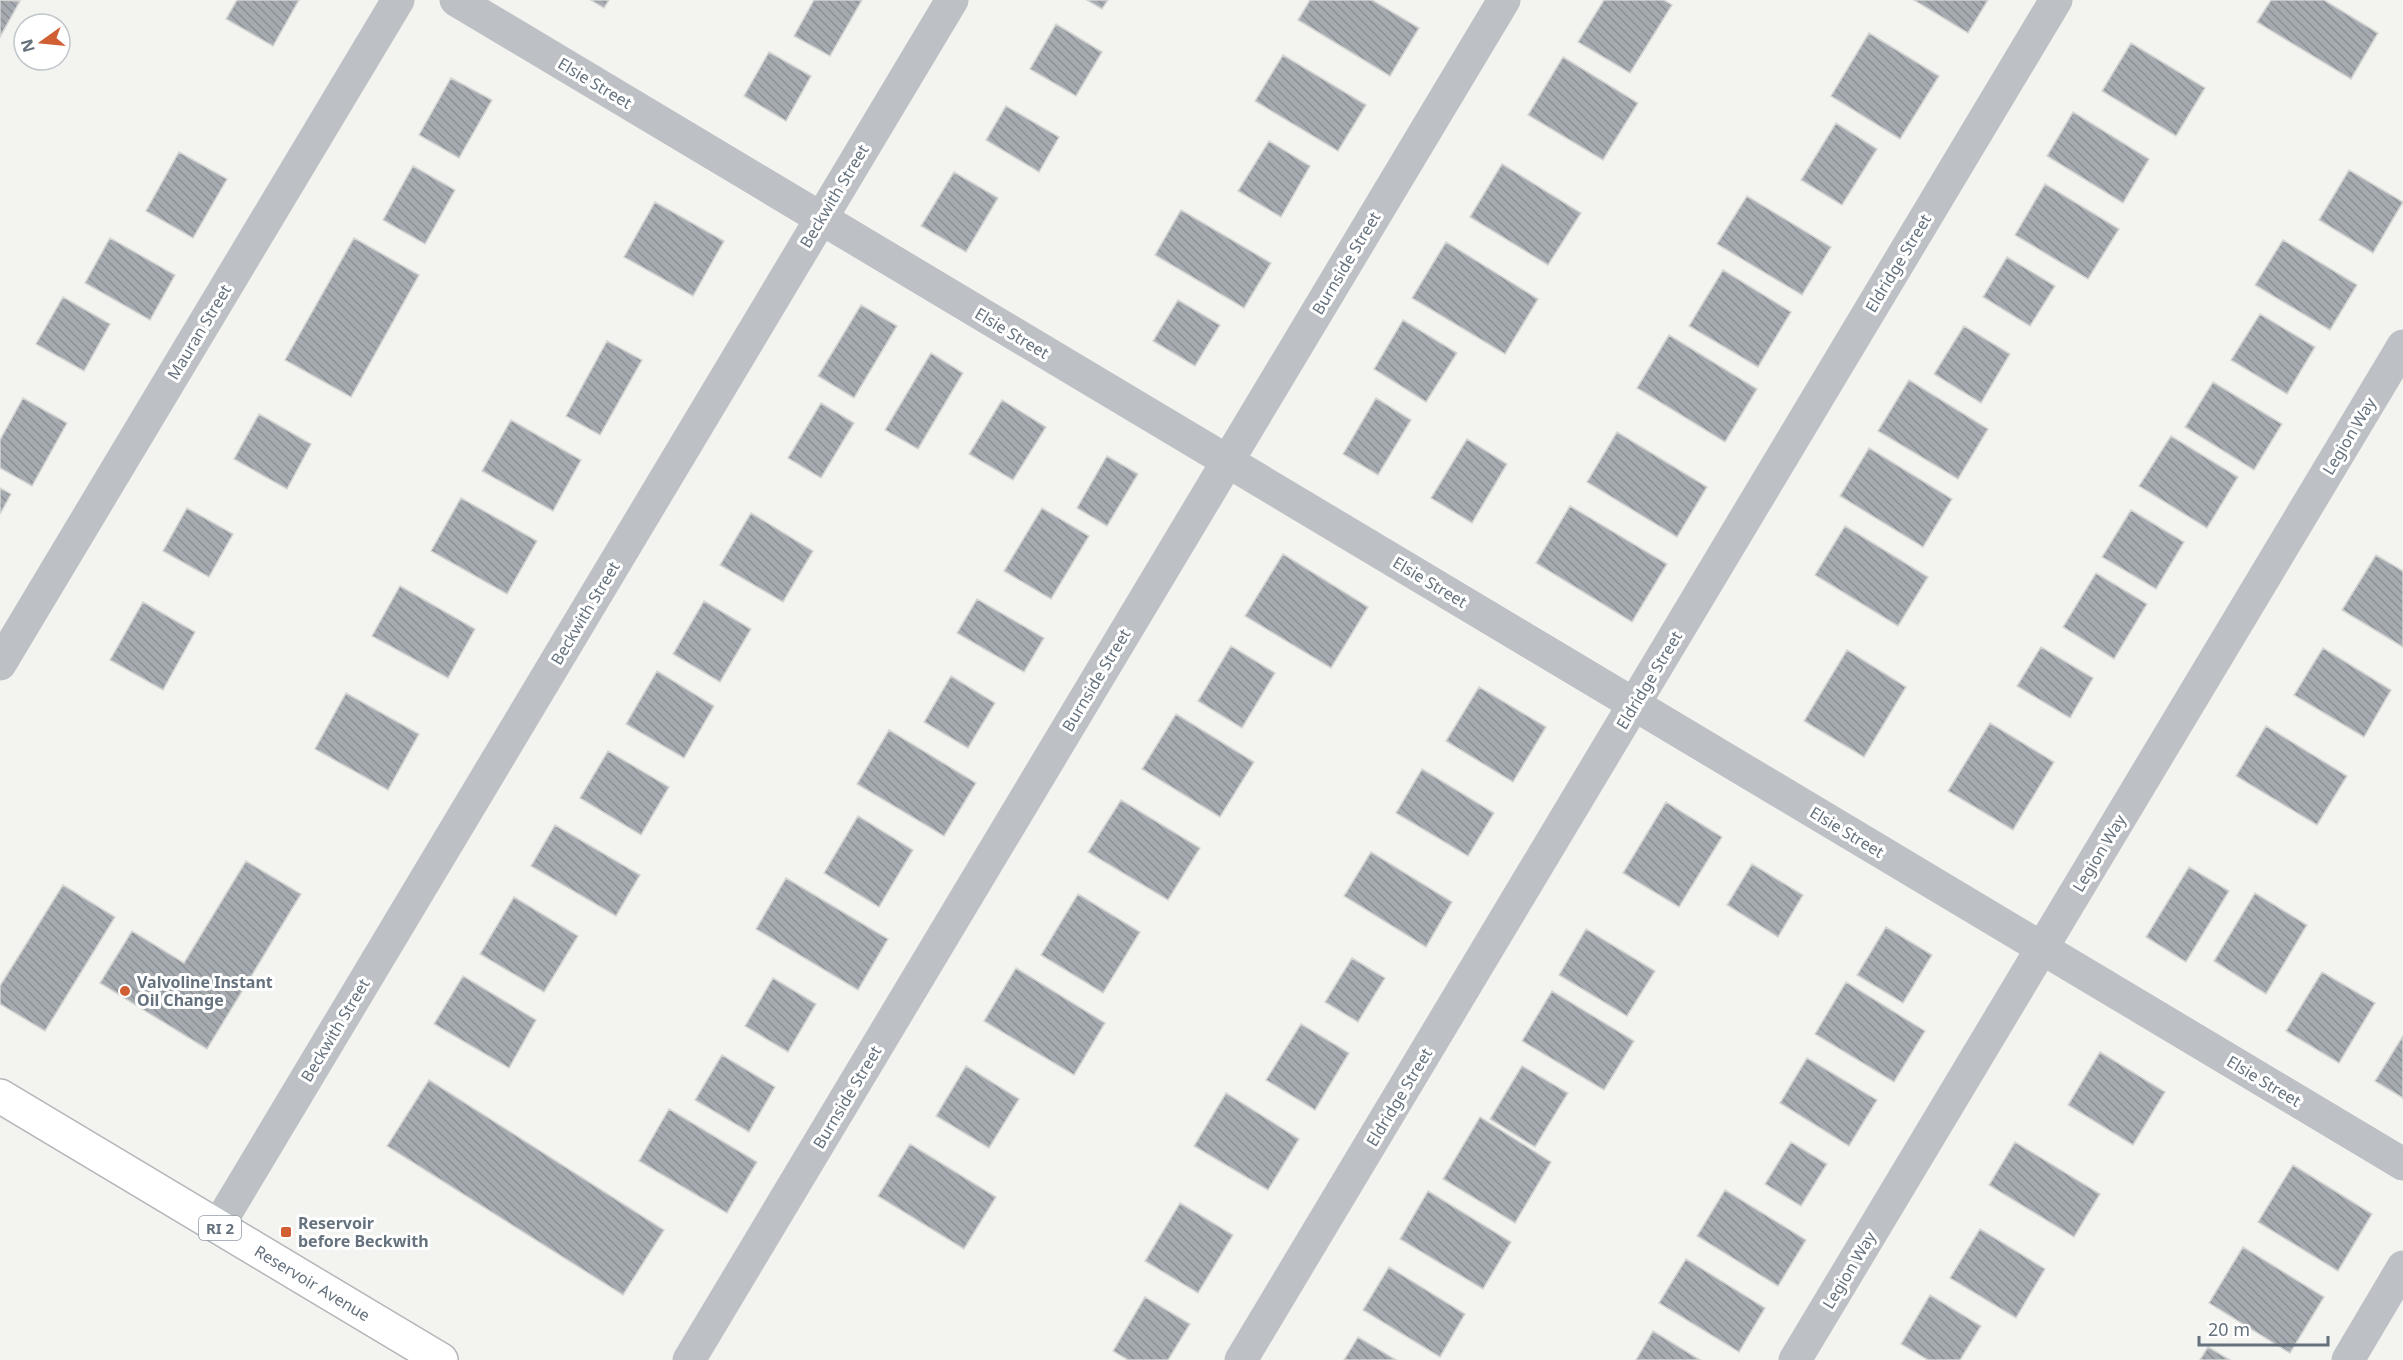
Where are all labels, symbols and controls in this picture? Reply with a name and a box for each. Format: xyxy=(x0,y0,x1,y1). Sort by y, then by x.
north arrow xyxy=(12,12,72,72)
text: N xyxy=(15,37,40,55)
street label: Elsie Street xyxy=(554,52,636,114)
street label: Beckwith Street xyxy=(794,140,874,252)
street label: Burnside Street xyxy=(1307,207,1385,319)
street label: Eldridge Street xyxy=(1860,210,1936,316)
street label: Mauran Street xyxy=(162,280,236,384)
street label: Elsie Street xyxy=(971,302,1053,364)
street label: Legion Way xyxy=(2317,392,2381,479)
street label: Elsie Street xyxy=(1389,551,1471,613)
street label: Beckwith Street xyxy=(545,557,625,669)
street label: Burnside Street xyxy=(1057,624,1135,736)
street label: Eldridge Street xyxy=(1611,627,1687,733)
street label: Elsie Street xyxy=(1806,801,1888,863)
street label: Legion Way xyxy=(2067,809,2131,896)
place label: Valvoline Instant Oil Change xyxy=(137,971,273,1011)
street label: Beckwith Street xyxy=(295,974,375,1086)
marker: Valvoline Instant Oil Change xyxy=(118,984,132,998)
street label: Burnside Street xyxy=(808,1041,886,1153)
street label: Eldridge Street xyxy=(1361,1044,1437,1150)
street label: Elsie Street xyxy=(2223,1050,2305,1112)
place label: Reservoir before Beckwith xyxy=(298,1212,429,1252)
road number: RI 2 xyxy=(199,1216,241,1240)
marker: Reservoir before Beckwith xyxy=(279,1225,293,1239)
street label: Legion Way xyxy=(1817,1226,1881,1313)
street label: Reservoir Avenue xyxy=(250,1240,374,1326)
scale bar xyxy=(2199,1309,2328,1347)
text: 20 m xyxy=(2208,1317,2250,1341)

